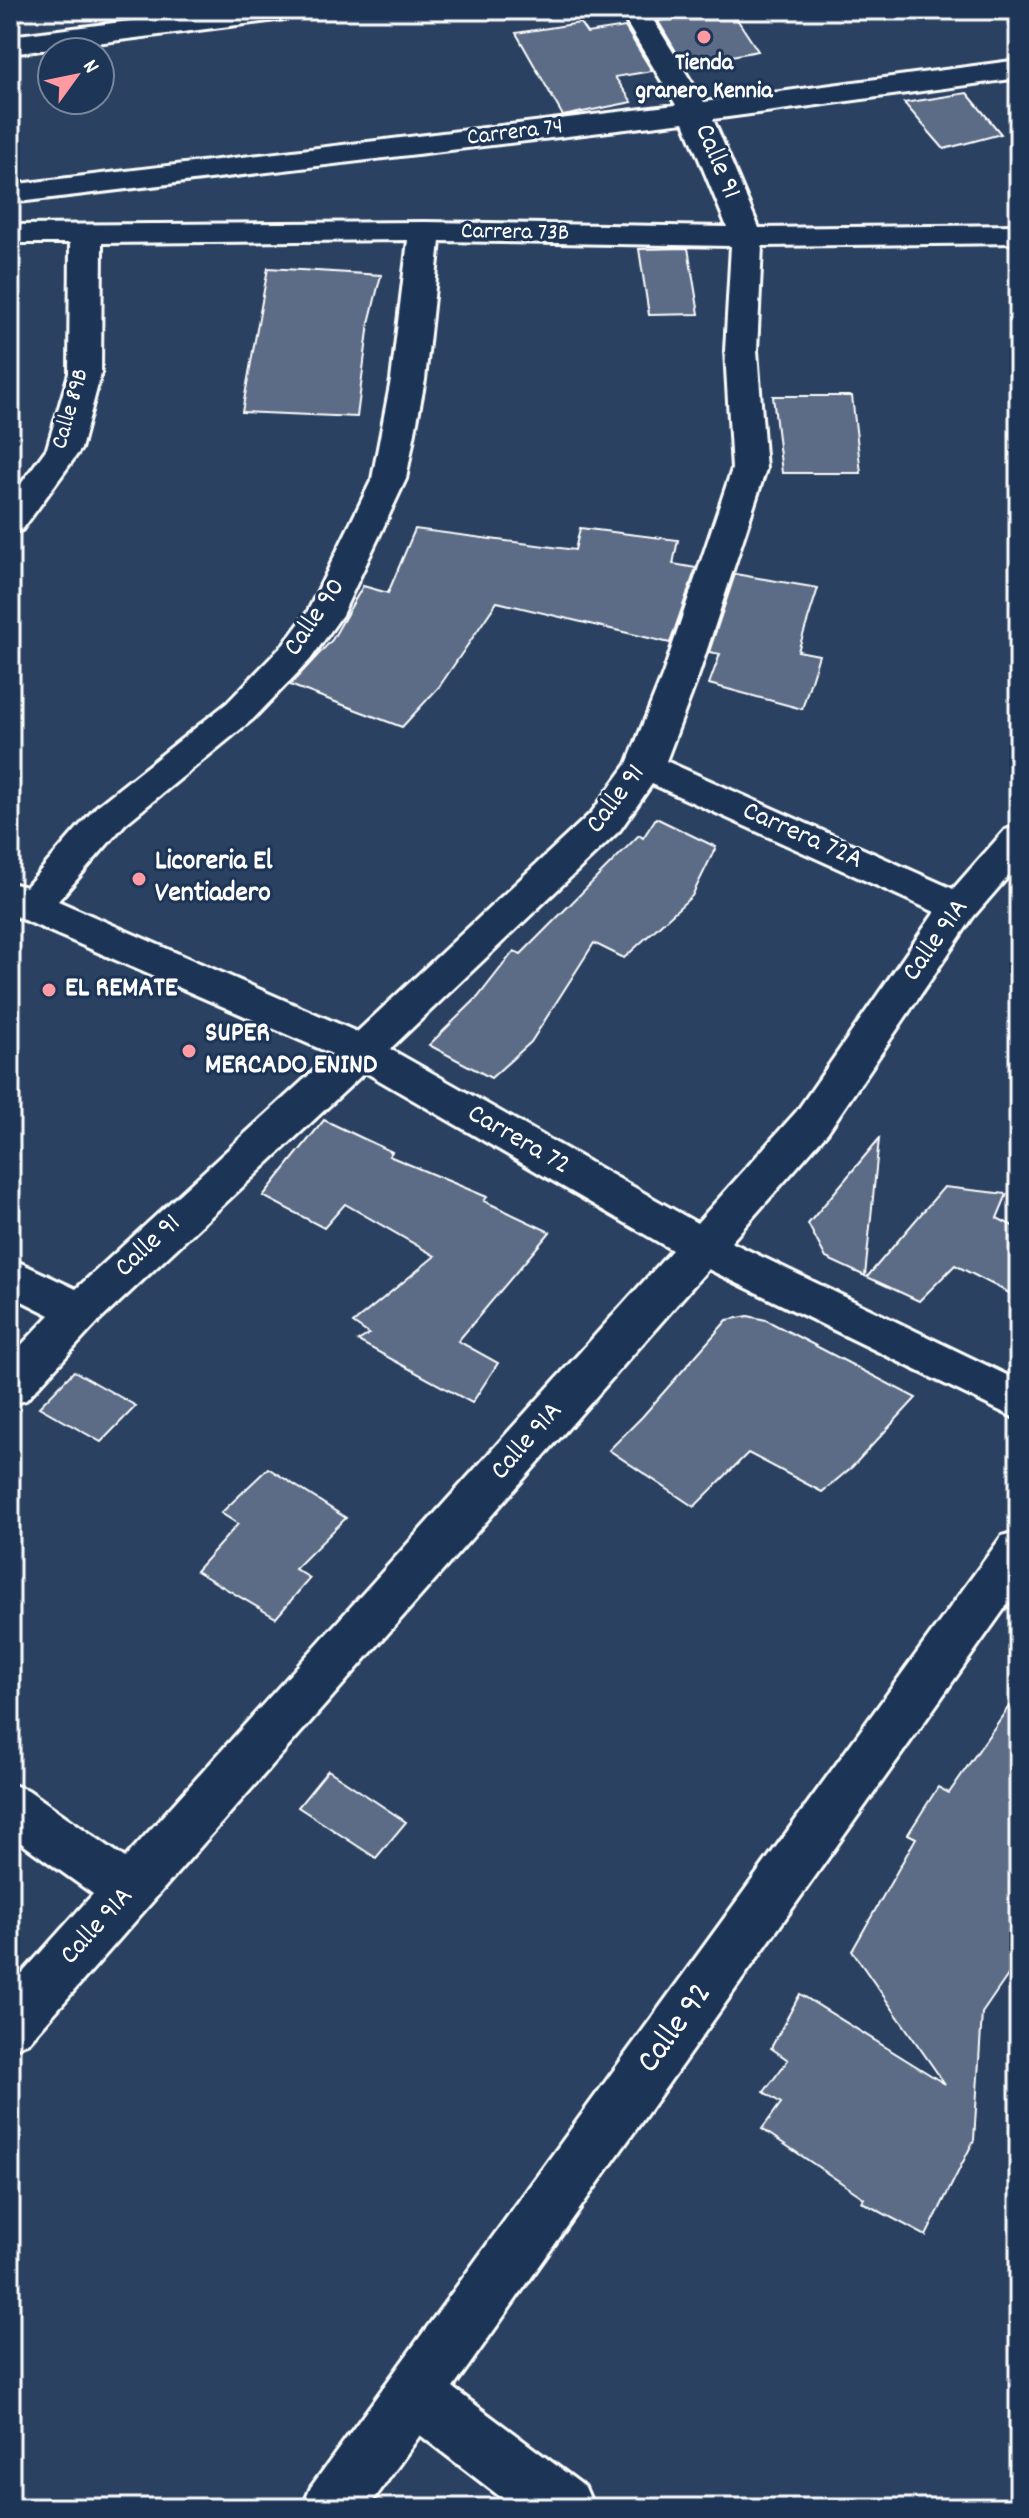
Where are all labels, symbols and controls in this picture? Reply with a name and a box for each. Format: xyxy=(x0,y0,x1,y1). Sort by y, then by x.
marker: Tienda granero Kennia xyxy=(695,28,713,46)
north arrow xyxy=(36,36,116,116)
place label: Tienda granero Kennia xyxy=(636,47,773,109)
text: N xyxy=(74,54,106,80)
street label: Carrera 74 xyxy=(465,110,565,156)
street label: Calle 91 xyxy=(682,118,750,206)
street label: Carrera 73B xyxy=(461,215,569,251)
street label: Calle 89B xyxy=(43,365,99,453)
street label: Calle 90 xyxy=(275,571,357,665)
street label: Calle 91 xyxy=(578,757,656,843)
street label: Carrera 72A xyxy=(735,793,869,881)
place label: Licoreria El Ventiadero xyxy=(155,843,273,915)
marker: Licoreria El Ventiadero xyxy=(130,870,148,888)
street label: Calle 91A xyxy=(894,891,980,991)
place label: EL REMATE xyxy=(65,970,178,1010)
marker: EL REMATE xyxy=(40,981,58,999)
place label: SUPER MERCADO ENIND xyxy=(205,1015,378,1087)
marker: SUPER MERCADO ENIND xyxy=(180,1042,198,1060)
street label: Carrera 72 xyxy=(459,1095,577,1187)
street label: Calle 91 xyxy=(107,1206,191,1288)
street label: Calle 91A xyxy=(482,1394,574,1490)
street label: Calle 91A xyxy=(52,1879,144,1975)
street label: Calle 92 xyxy=(626,1973,726,2085)

